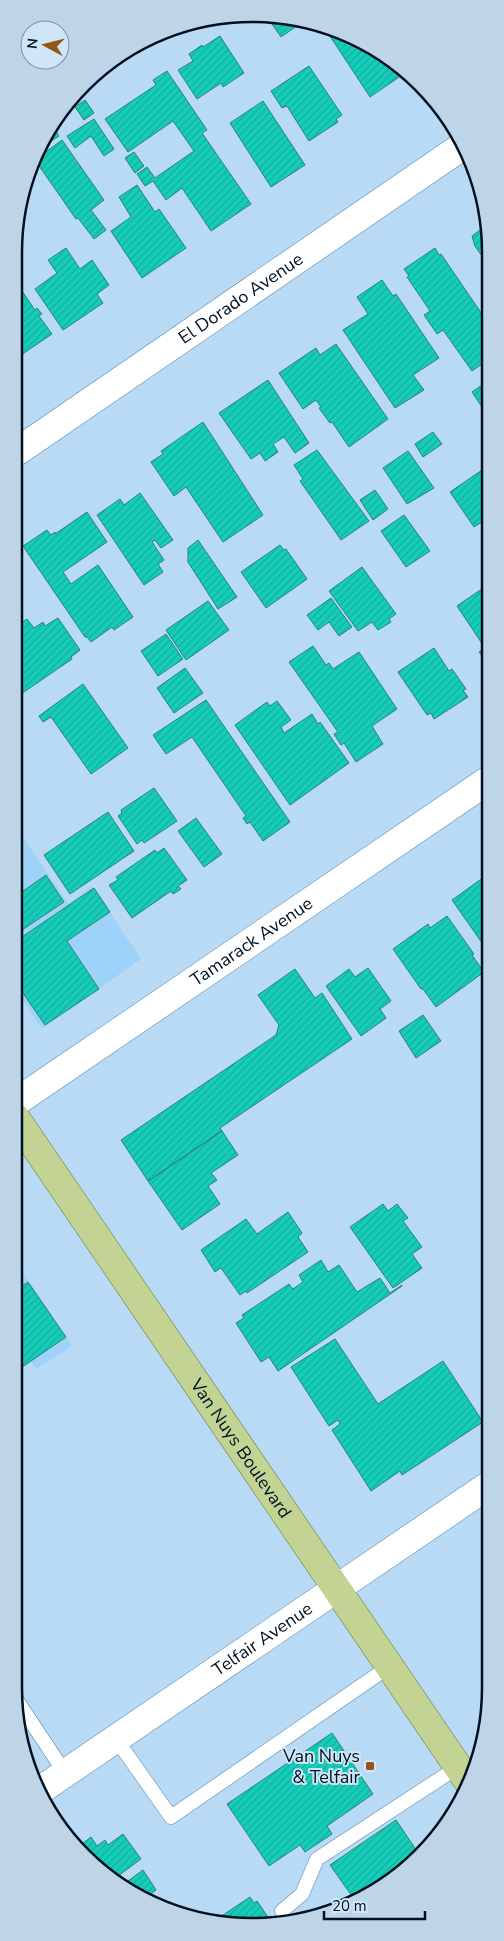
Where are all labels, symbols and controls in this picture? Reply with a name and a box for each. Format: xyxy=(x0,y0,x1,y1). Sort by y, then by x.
north arrow xyxy=(20,20,70,70)
text: N xyxy=(23,37,43,50)
street label: El Dorado Avenue xyxy=(174,247,308,350)
street label: Tamarack Avenue xyxy=(186,891,317,992)
street label: Van Nuys Boulevard xyxy=(184,1373,297,1523)
street label: Telfair Avenue xyxy=(207,1597,317,1682)
place label: Van Nuys & Telfair xyxy=(282,1744,361,1789)
marker: Van Nuys & Telfair xyxy=(364,1760,376,1772)
scale bar xyxy=(324,1888,425,1920)
text: 20 m xyxy=(332,1896,367,1916)

